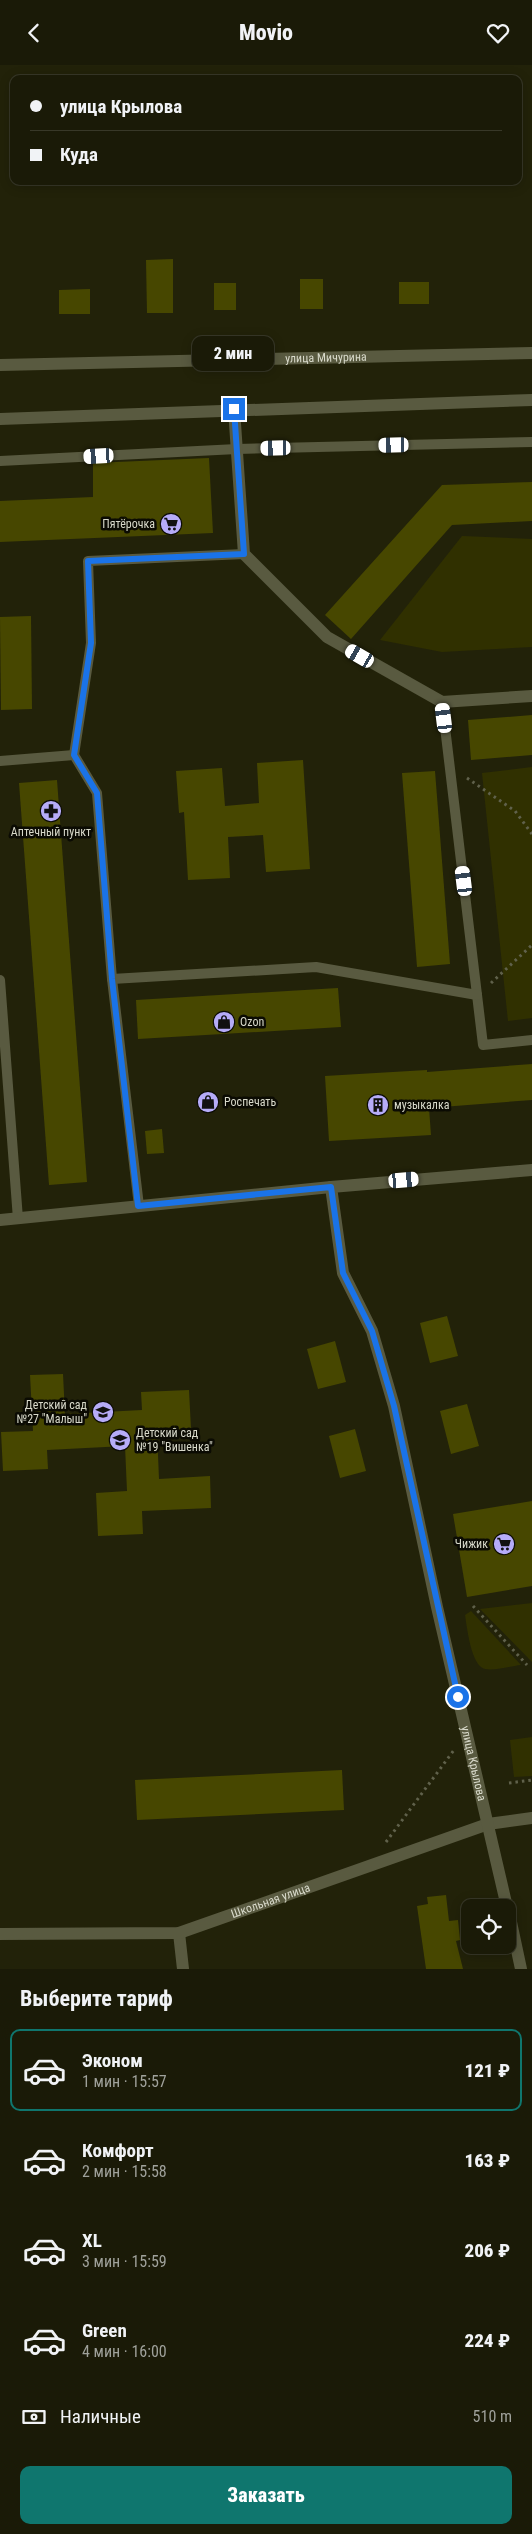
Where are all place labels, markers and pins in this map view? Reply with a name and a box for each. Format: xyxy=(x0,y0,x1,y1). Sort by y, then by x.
supermarket icon: Пятёрочка xyxy=(159,512,183,536)
place label: Пятёрочка xyxy=(102,517,155,531)
pharmacy icon: Аптечный пункт xyxy=(39,799,63,823)
place label: Аптечный пункт xyxy=(11,825,91,839)
shop icon: Ozon xyxy=(212,1010,236,1034)
place label: Ozon xyxy=(240,1015,264,1029)
shop icon: Роспечать xyxy=(196,1090,220,1114)
building icon: музыкалка xyxy=(366,1093,390,1117)
place label: Роспечать xyxy=(224,1095,276,1109)
place label: музыкалка xyxy=(394,1098,450,1112)
place label: Детский сад №27 "Малыш" xyxy=(17,1398,88,1426)
school or university icon: Детский сад №27 "Малыш" xyxy=(91,1400,115,1424)
place label: Детский сад №19 "Вишенка" xyxy=(136,1426,213,1454)
school or university icon: Детский сад №19 "Вишенка" xyxy=(108,1428,132,1452)
supermarket icon: Чижик xyxy=(492,1532,516,1556)
place label: Чижик xyxy=(455,1537,488,1551)

